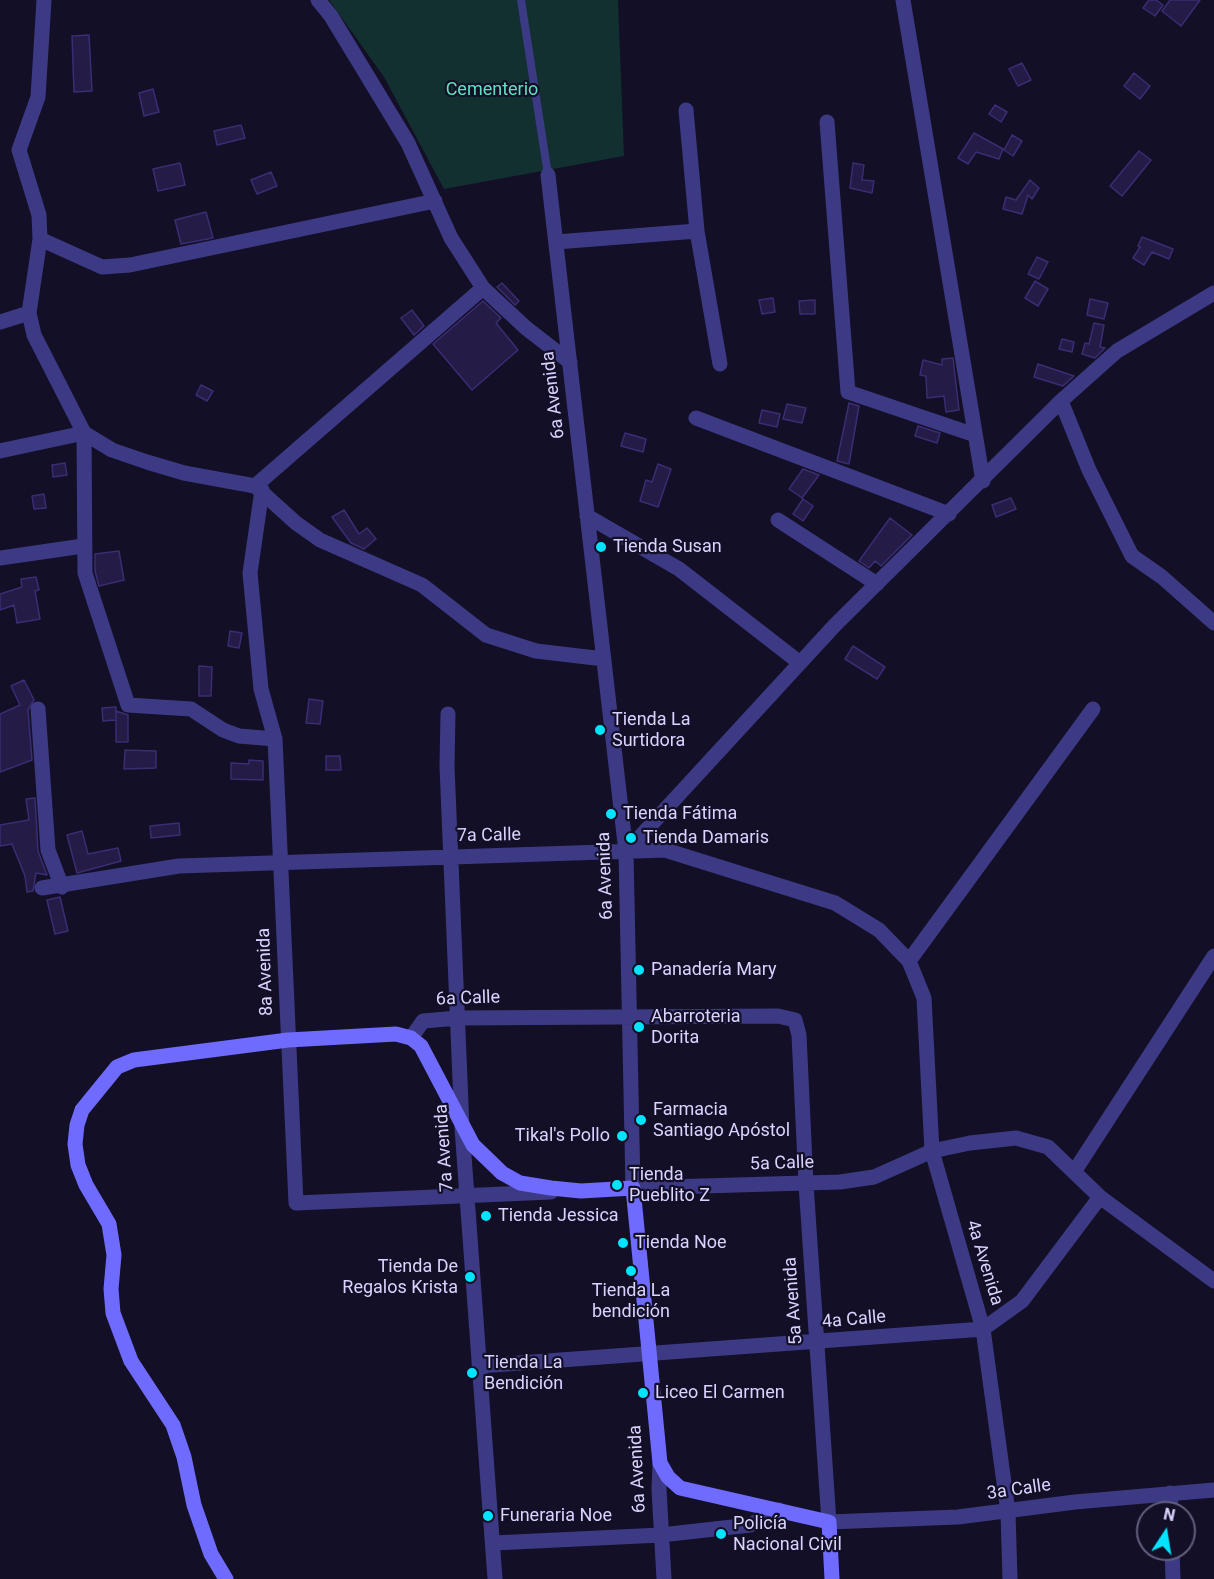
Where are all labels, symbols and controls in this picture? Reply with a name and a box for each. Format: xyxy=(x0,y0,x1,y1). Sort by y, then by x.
park label: Cementerio xyxy=(446,79,538,101)
street label: 6a Avenida xyxy=(538,350,570,440)
place label: Tienda Susan xyxy=(613,536,722,558)
marker: Tienda Susan xyxy=(594,540,608,554)
place label: Tienda La Surtidora xyxy=(612,709,690,752)
marker: Tienda La Surtidora xyxy=(593,723,607,737)
place label: Tienda Fátima xyxy=(623,803,737,825)
marker: Tienda Fátima xyxy=(604,807,618,821)
street label: 7a Calle xyxy=(457,825,521,847)
place label: Tienda Damaris xyxy=(643,827,769,849)
marker: Tienda Damaris xyxy=(624,831,638,845)
street label: 6a Avenida xyxy=(594,832,618,920)
street label: 8a Avenida xyxy=(254,928,278,1016)
place label: Panadería Mary xyxy=(651,959,777,981)
marker: Panadería Mary xyxy=(632,963,646,977)
street label: 6a Calle xyxy=(436,987,500,1011)
place label: Abarroteria Dorita xyxy=(651,1006,741,1048)
marker: Abarroteria Dorita xyxy=(632,1020,646,1034)
place label: Farmacia Santiago Apóstol xyxy=(653,1099,790,1142)
street label: 7a Avenida xyxy=(431,1103,459,1193)
marker: Farmacia Santiago Apóstol xyxy=(634,1113,648,1127)
place label: Tikal's Pollo xyxy=(515,1125,610,1147)
marker: Tikal's Pollo xyxy=(615,1129,629,1143)
street label: 5a Calle xyxy=(750,1152,814,1176)
place label: Tienda Pueblito Z xyxy=(629,1164,710,1206)
marker: Tienda Pueblito Z xyxy=(610,1178,624,1192)
place label: Tienda Jessica xyxy=(498,1205,619,1227)
marker: Tienda Jessica xyxy=(479,1209,493,1223)
street label: 4a Avenida xyxy=(961,1218,1007,1308)
place label: Tienda Noe xyxy=(635,1232,727,1254)
marker: Tienda Noe xyxy=(616,1236,630,1250)
place label: Tienda De Regalos Krista xyxy=(342,1256,458,1298)
street label: 5a Avenida xyxy=(780,1256,808,1346)
marker: Tienda La bendición xyxy=(624,1264,638,1278)
marker: Tienda De Regalos Krista xyxy=(463,1270,477,1284)
place label: Tienda La bendición xyxy=(592,1280,670,1322)
street label: 4a Calle xyxy=(821,1306,887,1334)
place label: Tienda La Bendición xyxy=(484,1352,563,1394)
marker: Tienda La Bendición xyxy=(465,1366,479,1380)
place label: Liceo El Carmen xyxy=(655,1382,785,1404)
marker: Liceo El Carmen xyxy=(636,1386,650,1400)
street label: 6a Avenida xyxy=(625,1424,651,1514)
street label: 3a Calle xyxy=(986,1475,1052,1505)
north arrow xyxy=(1136,1501,1196,1561)
text: N xyxy=(1162,1504,1177,1525)
place label: Funeraria Noe xyxy=(500,1505,612,1527)
marker: Funeraria Noe xyxy=(481,1509,495,1523)
place label: Policía Nacional Civil xyxy=(733,1513,842,1556)
marker: Policía Nacional Civil xyxy=(714,1527,728,1541)

